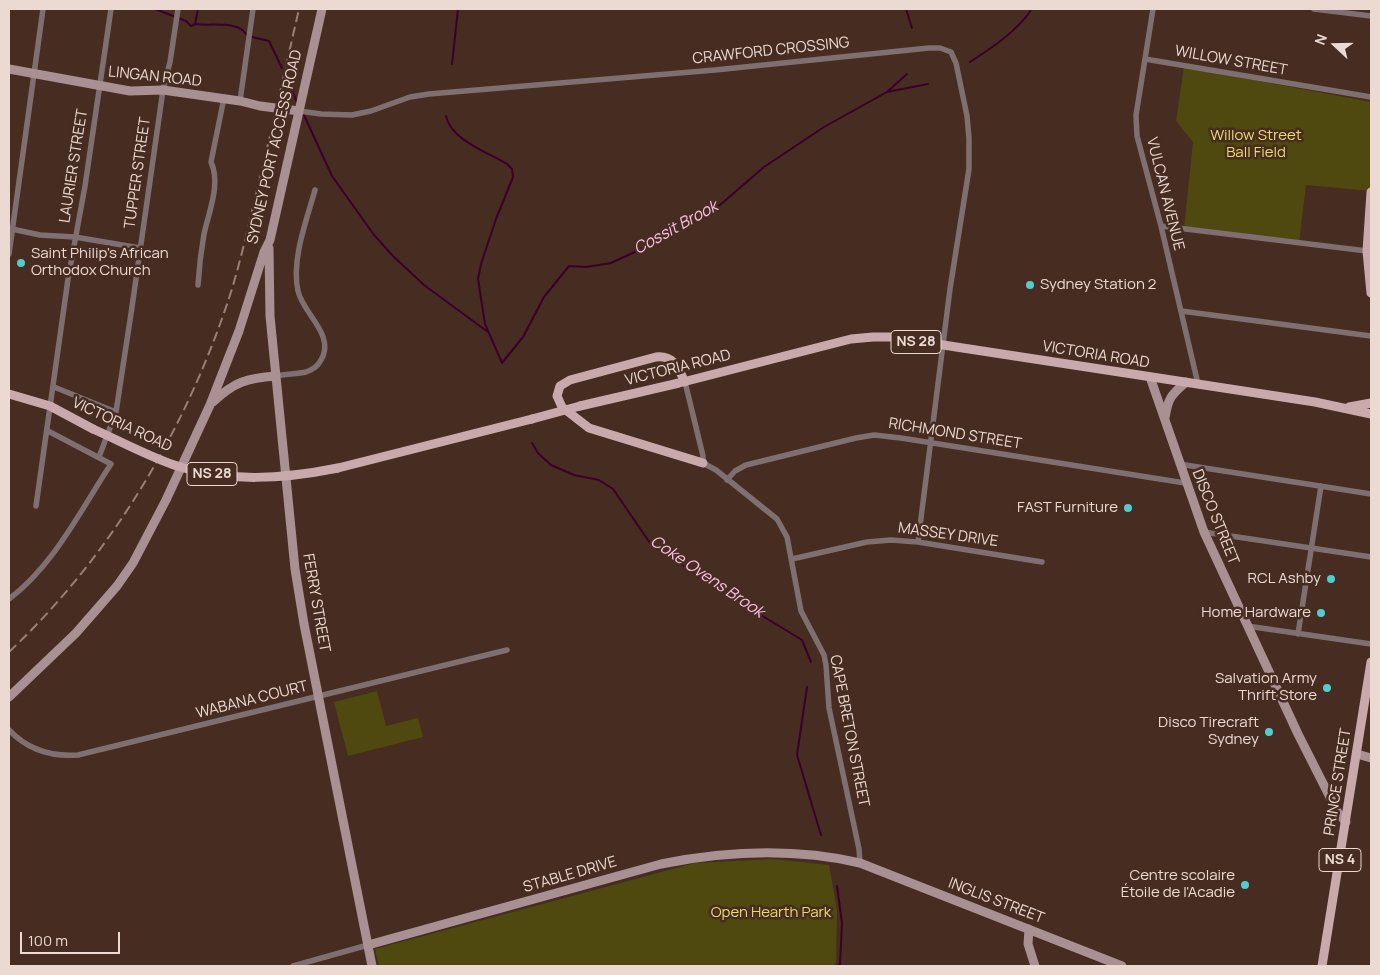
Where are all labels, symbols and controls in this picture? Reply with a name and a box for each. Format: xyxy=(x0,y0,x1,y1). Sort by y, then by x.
north arrow xyxy=(1310,20,1360,70)
text: N xyxy=(1310,31,1331,48)
street label: CRAWFORD CROSSING xyxy=(692,34,850,68)
street label: WILLOW STREET xyxy=(1173,42,1289,80)
street label: SYDNEY PORT ACCESS ROAD xyxy=(244,48,306,246)
street label: LINGAN ROAD xyxy=(107,63,203,91)
street label: LAURIER STREET xyxy=(56,108,92,224)
street label: TUPPER STREET xyxy=(121,116,155,230)
park label: Willow Street Ball Field xyxy=(1210,127,1302,162)
street label: VULCAN AVENUE xyxy=(1142,136,1188,252)
water label: Cossit Brook xyxy=(631,197,721,259)
place label: Saint Philip's African Orthodox Church xyxy=(31,245,169,280)
marker: Saint Philip's African Orthodox Church xyxy=(15,257,27,269)
place label: Sydney Station 2 xyxy=(1040,276,1156,294)
marker: Sydney Station 2 xyxy=(1024,279,1036,291)
road number: NS 28 xyxy=(891,331,941,354)
street label: VICTORIA ROAD xyxy=(1041,338,1151,372)
street label: VICTORIA ROAD xyxy=(623,346,733,390)
street label: VICTORIA ROAD xyxy=(69,394,175,456)
street label: RICHMOND STREET xyxy=(887,415,1023,453)
road number: NS 28 xyxy=(187,462,237,486)
street label: DISCO STREET xyxy=(1188,467,1242,567)
place label: FAST Furniture xyxy=(1017,499,1118,517)
marker: FAST Furniture xyxy=(1122,502,1134,514)
street label: MASSEY DRIVE xyxy=(897,519,999,551)
water label: Coke Ovens Brook xyxy=(646,532,768,622)
street label: FERRY STREET xyxy=(298,552,334,654)
place label: RCL Ashby xyxy=(1248,570,1321,588)
marker: RCL Ashby xyxy=(1325,573,1337,585)
place label: Home Hardware xyxy=(1201,604,1311,622)
marker: Home Hardware xyxy=(1315,607,1327,619)
street label: CAPE BRETON STREET xyxy=(825,653,873,809)
place label: Salvation Army Thrift Store xyxy=(1215,670,1317,705)
street label: WABANA COURT xyxy=(194,677,310,723)
marker: Salvation Army Thrift Store xyxy=(1321,682,1333,694)
place label: Disco Tirecraft Sydney xyxy=(1158,714,1259,749)
marker: Disco Tirecraft Sydney xyxy=(1263,726,1275,738)
street label: PRINCE STREET xyxy=(1321,727,1355,837)
road number: NS 4 xyxy=(1319,848,1361,872)
street label: STABLE DRIVE xyxy=(521,853,619,897)
place label: Centre scolaire Étoile de l'Acadie xyxy=(1121,867,1235,902)
street label: INGLIS STREET xyxy=(945,874,1047,928)
marker: Centre scolaire Étoile de l'Acadie xyxy=(1239,879,1251,891)
park label: Open Hearth Park xyxy=(711,904,831,922)
scale bar xyxy=(22,922,122,954)
text: 100 m xyxy=(28,930,68,951)

